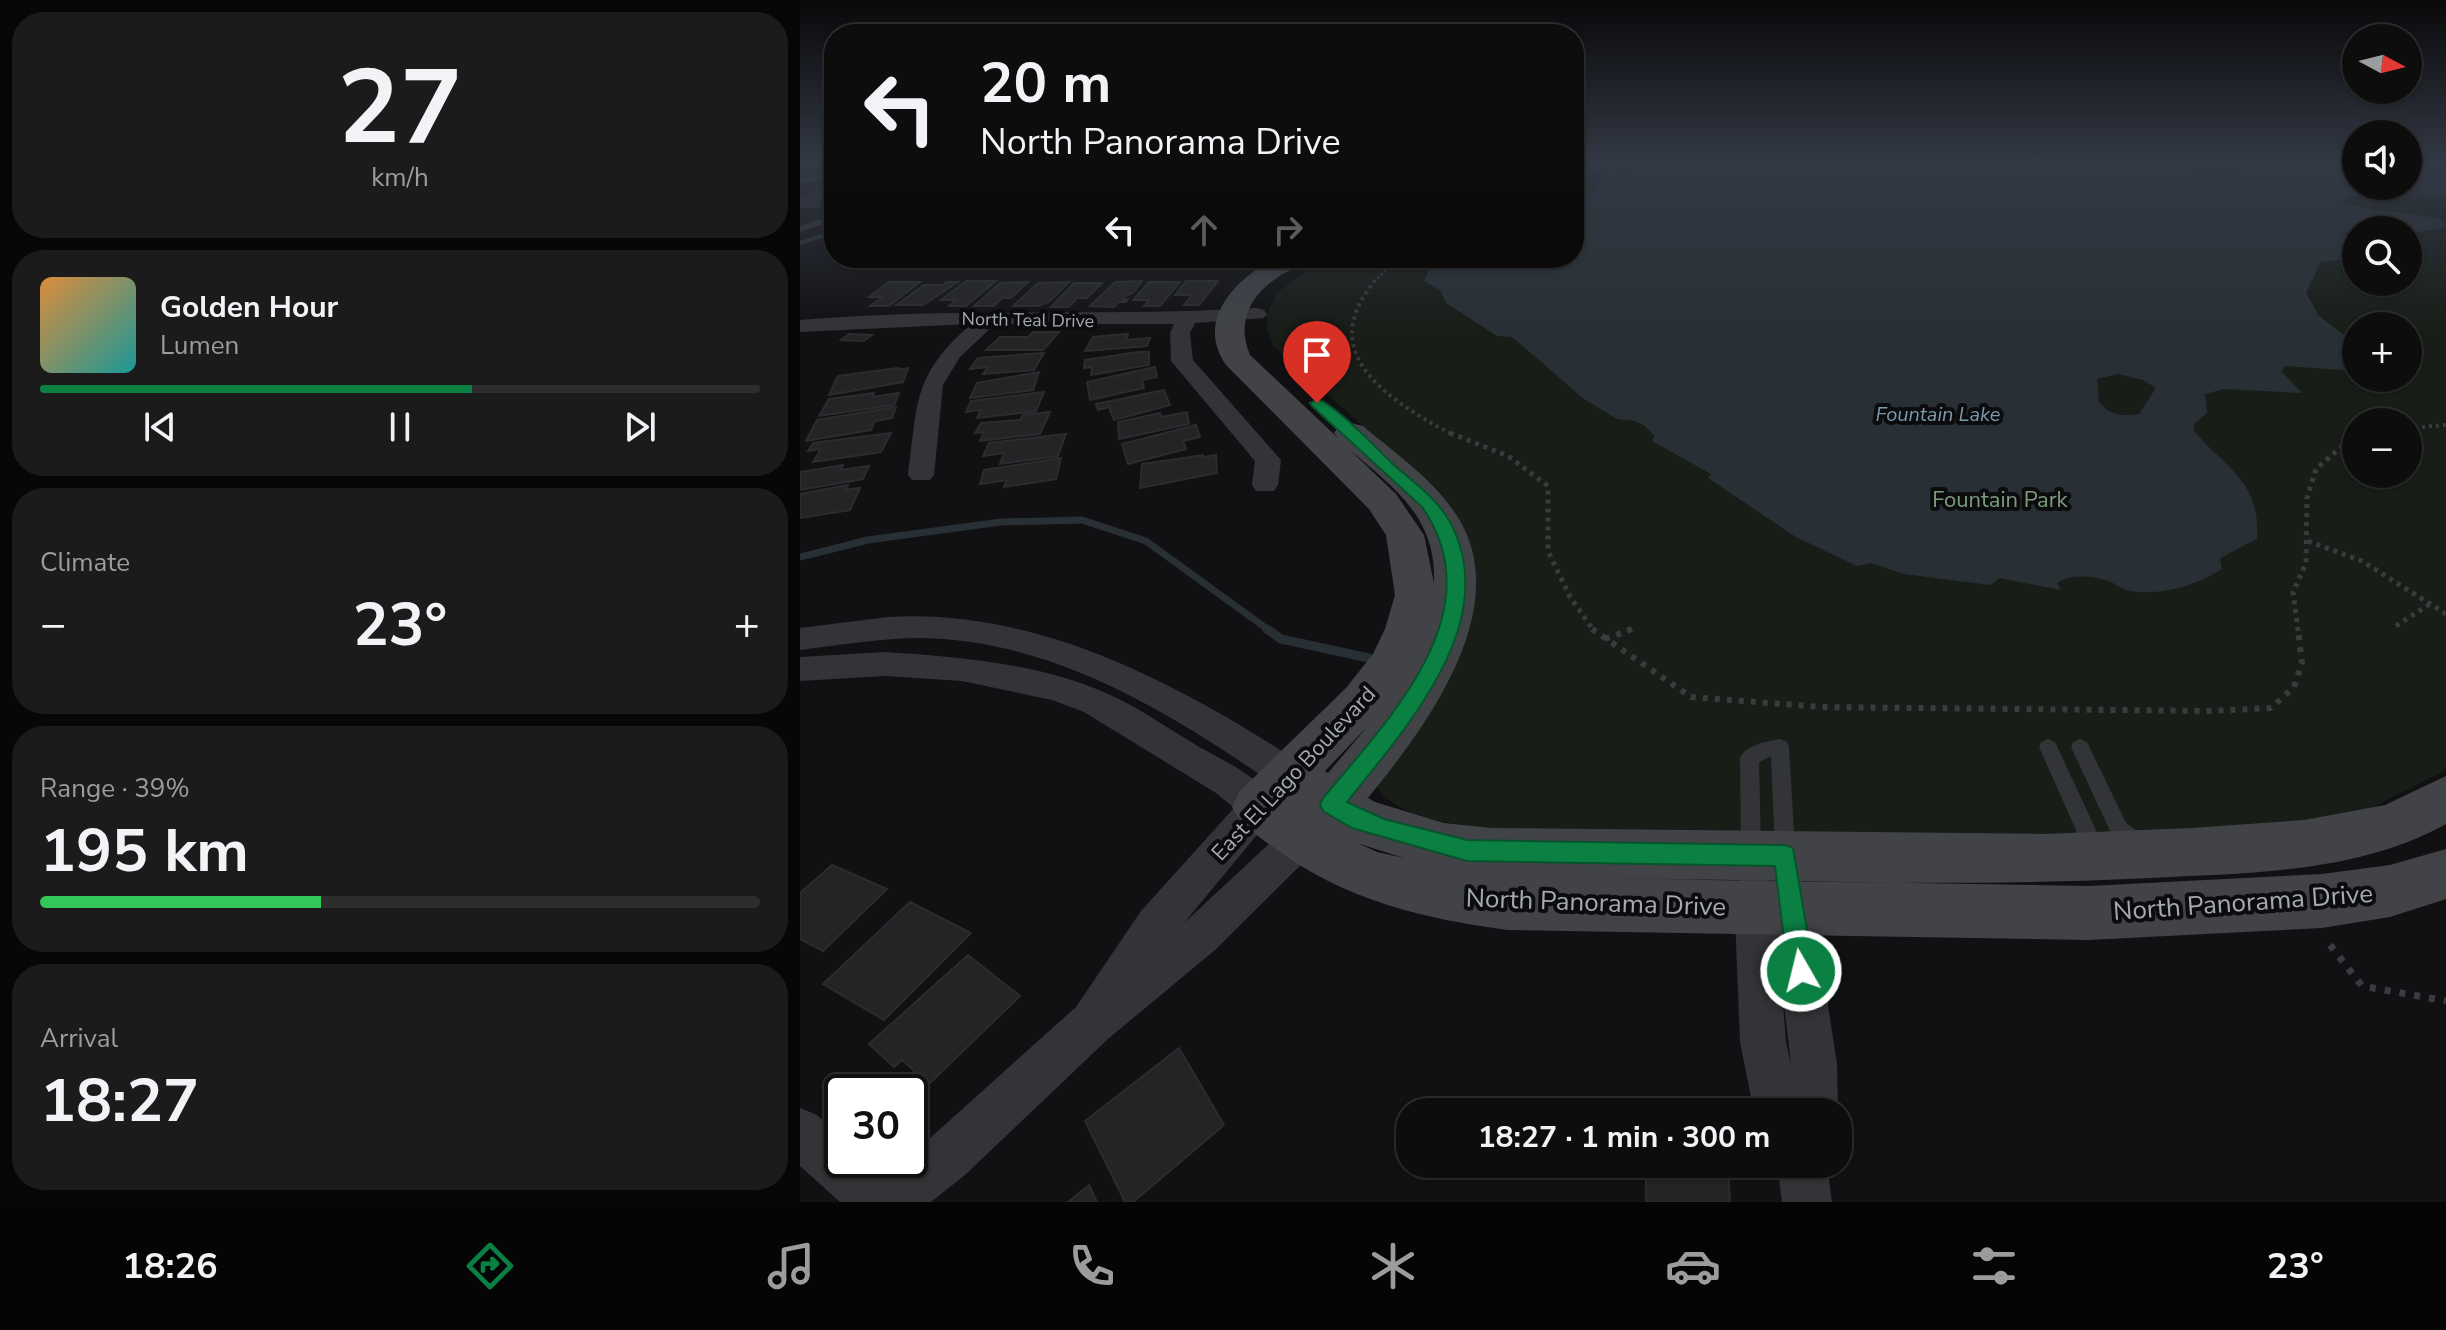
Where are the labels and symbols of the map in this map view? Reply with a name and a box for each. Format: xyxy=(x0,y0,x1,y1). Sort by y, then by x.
north arrow xyxy=(2342,24,2422,104)
street label: North Teal Drive xyxy=(961,307,1095,333)
pin xyxy=(1283,321,1351,403)
water label: Fountain Lake xyxy=(1876,401,2001,428)
park label: Fountain Park xyxy=(1932,485,2069,515)
street label: East El Lago Boulevard xyxy=(1205,680,1383,867)
street label: North Panorama Drive xyxy=(2112,876,2374,929)
street label: North Panorama Drive xyxy=(1465,880,1727,925)
position arrow xyxy=(1759,929,1843,1013)
speed limit sign: 30 xyxy=(824,1074,928,1178)

